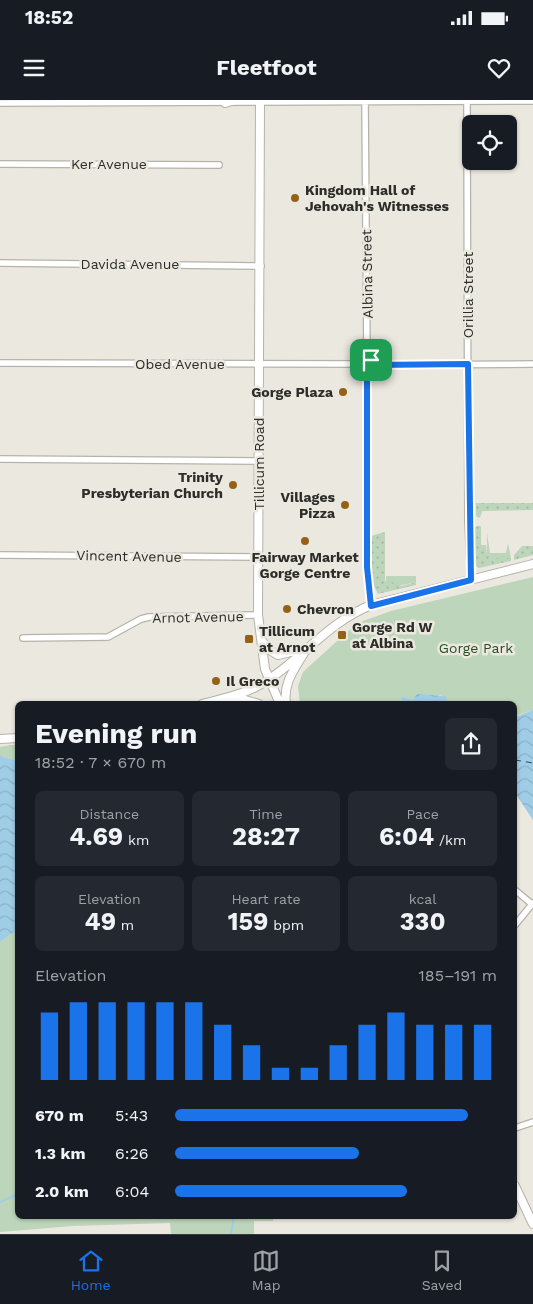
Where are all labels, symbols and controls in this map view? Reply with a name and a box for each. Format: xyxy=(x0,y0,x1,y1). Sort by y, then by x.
text: 18:52 xyxy=(25,6,73,29)
icon: menu xyxy=(20,54,48,82)
icon: heart xyxy=(485,54,513,82)
text: Fleetfoot xyxy=(216,55,317,80)
map controls xyxy=(462,115,517,170)
button: locate xyxy=(462,115,517,170)
street label: Ker Avenue xyxy=(71,156,147,172)
place label: Kingdom Hall of Jehovah's Witnesses xyxy=(305,182,450,214)
marker: Kingdom Hall of Jehovah's Witnesses xyxy=(289,192,301,204)
street label: Albina Street xyxy=(358,229,376,319)
street label: Orillia Street xyxy=(460,252,476,338)
street label: Davida Avenue xyxy=(81,256,179,272)
pin xyxy=(350,339,392,381)
icon: arrive xyxy=(357,346,385,374)
street label: Obed Avenue xyxy=(135,356,225,372)
place label: Gorge Plaza xyxy=(251,384,334,400)
marker: Gorge Plaza xyxy=(337,386,349,398)
street label: Tillicum Road xyxy=(251,417,267,511)
place label: Trinity Presbyterian Church xyxy=(81,469,223,501)
marker: Trinity Presbyterian Church xyxy=(227,479,239,491)
place label: Villages Pizza xyxy=(281,489,336,521)
marker: Villages Pizza xyxy=(339,499,351,511)
marker: Fairway Market Gorge Centre xyxy=(299,535,311,547)
street label: Vincent Avenue xyxy=(76,547,182,565)
place label: Fairway Market Gorge Centre xyxy=(251,549,359,581)
place label: Chevron xyxy=(297,601,354,617)
marker: Chevron xyxy=(281,603,293,615)
street label: Arnot Avenue xyxy=(152,608,244,626)
place label: Gorge Rd W at Albina xyxy=(352,619,432,651)
place label: Tillicum at Arnot xyxy=(259,623,315,655)
marker: Gorge Rd W at Albina xyxy=(336,629,348,641)
marker: Tillicum at Arnot xyxy=(243,633,255,645)
park label: Gorge Park xyxy=(439,640,513,656)
place label: Il Greco xyxy=(226,673,279,689)
marker: Il Greco xyxy=(210,675,222,687)
text: Evening run xyxy=(35,717,197,750)
button: share xyxy=(445,718,497,770)
text: 18:52 · 7 × 670 m xyxy=(35,753,166,772)
text: Distance xyxy=(80,806,139,822)
text: Time xyxy=(249,806,283,822)
text: Pace xyxy=(406,806,439,822)
text: 4.69 xyxy=(69,822,123,851)
text: 28:27 xyxy=(232,822,300,851)
text: 6:04 xyxy=(379,822,434,851)
text: km xyxy=(123,832,149,848)
text: /km xyxy=(434,832,466,848)
text: Elevation xyxy=(78,891,141,907)
text: Heart rate xyxy=(231,891,301,907)
text: kcal xyxy=(409,891,437,907)
text: 49 xyxy=(84,907,116,936)
text: 159 xyxy=(228,907,269,936)
text: 330 xyxy=(400,907,446,936)
text: m xyxy=(116,917,134,933)
text: bpm xyxy=(269,917,304,933)
text: Elevation xyxy=(35,966,106,985)
text: 185–191 m xyxy=(419,966,497,985)
text: 670 m xyxy=(35,1106,84,1125)
text: 5:43 xyxy=(115,1106,148,1125)
text: 1.3 km xyxy=(35,1144,86,1163)
text: 6:26 xyxy=(115,1144,149,1163)
text: 2.0 km xyxy=(35,1182,89,1201)
text: 6:04 xyxy=(115,1182,149,1201)
tab: Home xyxy=(71,1247,111,1293)
tab: Map xyxy=(252,1247,280,1293)
tab: Saved xyxy=(422,1247,462,1293)

